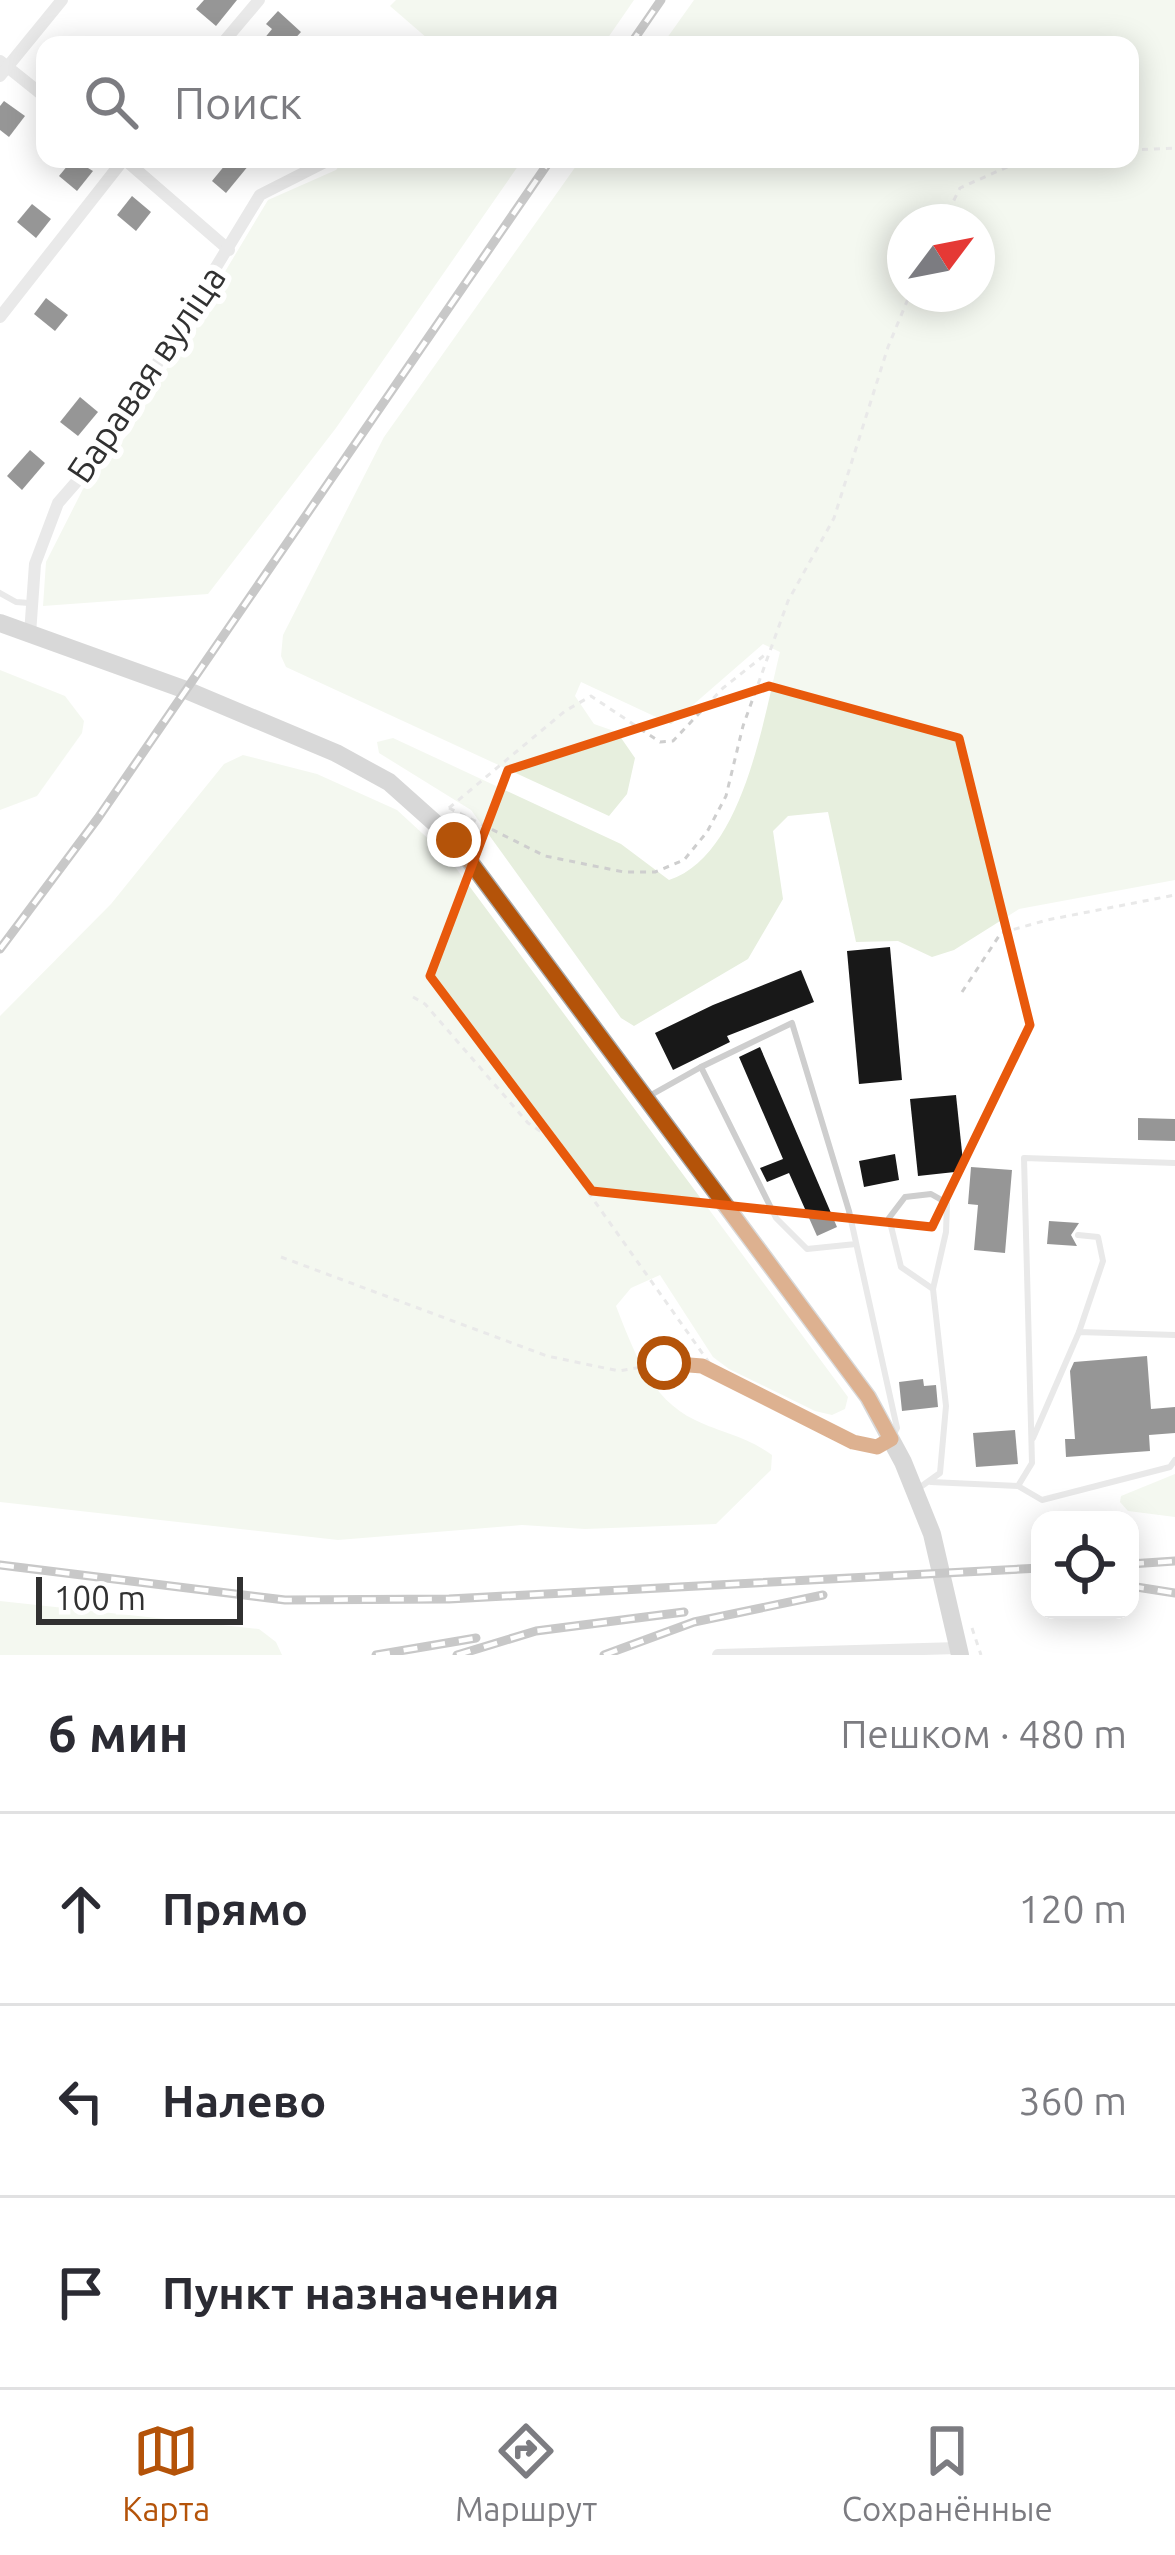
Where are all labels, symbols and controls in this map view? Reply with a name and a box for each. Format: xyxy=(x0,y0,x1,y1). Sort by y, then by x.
search box xyxy=(36,36,1139,168)
icon: search xyxy=(78,69,144,135)
text: Поиск xyxy=(174,77,302,128)
north arrow xyxy=(887,204,995,312)
street label: Баравая вуліца xyxy=(58,258,233,490)
route end xyxy=(427,813,481,867)
route start xyxy=(637,1336,691,1390)
map controls xyxy=(1031,1511,1139,1619)
button: locate xyxy=(1031,1511,1139,1619)
scale bar xyxy=(36,1571,243,1624)
text: 100 m xyxy=(54,1579,146,1616)
text: 6 мин xyxy=(48,1704,189,1762)
text: Пешком · 480 m xyxy=(840,1712,1127,1755)
icon: ahead xyxy=(48,1876,114,1942)
text: Прямо xyxy=(162,1883,308,1934)
text: 120 m xyxy=(1018,1887,1127,1930)
icon: left xyxy=(48,2068,114,2134)
text: Налево xyxy=(162,2075,326,2126)
text: 360 m xyxy=(1018,2079,1127,2122)
icon: arrive xyxy=(48,2260,114,2326)
text: Пункт назначения xyxy=(162,2267,560,2318)
tab: Карта xyxy=(122,2418,210,2527)
tab: Маршрут xyxy=(455,2418,597,2527)
tab: Сохранённые xyxy=(842,2418,1053,2527)

